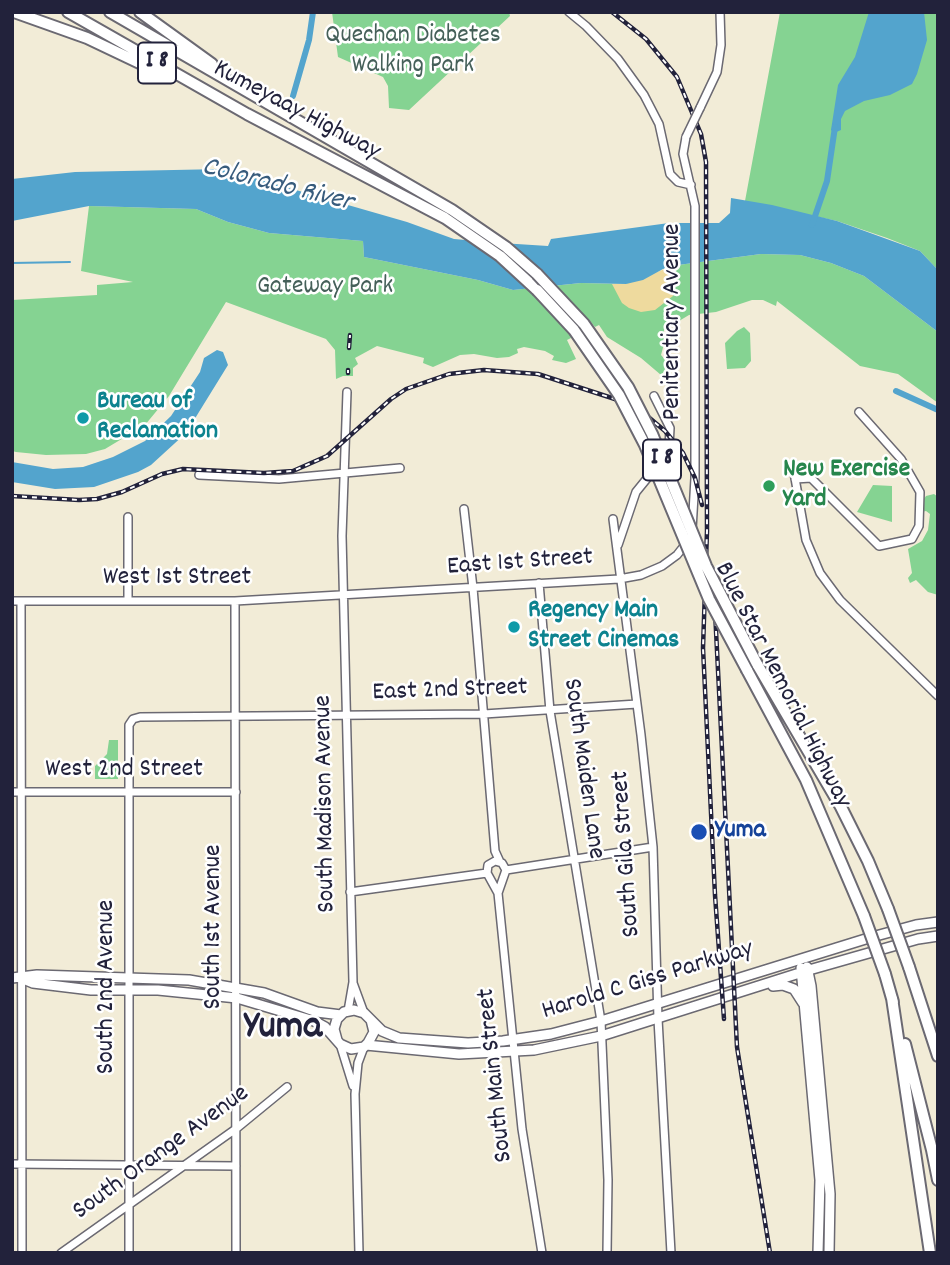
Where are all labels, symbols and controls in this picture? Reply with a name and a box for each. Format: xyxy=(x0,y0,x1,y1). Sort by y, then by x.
park label: Quechan Diabetes Walking Park xyxy=(325,21,501,82)
road number: I 8 xyxy=(138,42,176,84)
street label: Kumeyaay Highway xyxy=(207,55,385,169)
water label: Colorado River xyxy=(198,152,356,222)
street label: Penitentiary Avenue xyxy=(658,224,690,420)
park label: Gateway Park xyxy=(257,272,393,304)
place label: Bureau of Reclamation xyxy=(97,387,218,448)
marker: Bureau of Reclamation xyxy=(75,410,91,426)
road number: I 8 xyxy=(643,439,681,480)
place label: New Exercise Yard xyxy=(783,455,910,516)
marker: New Exercise Yard xyxy=(761,478,777,494)
street label: East 1st Street xyxy=(446,543,594,585)
street label: Blue Star Memorial Highway xyxy=(705,558,857,814)
street label: West 1st Street xyxy=(103,563,251,595)
place label: Regency Main Street Cinemas xyxy=(528,596,679,658)
marker: Regency Main Street Cinemas xyxy=(506,619,522,635)
street label: East 2nd Street xyxy=(372,674,528,710)
street label: South Maiden Lane xyxy=(554,677,610,861)
street label: South Madison Avenue xyxy=(310,695,344,913)
street label: West 2nd Street xyxy=(45,755,203,787)
street label: South Gila Street xyxy=(607,770,649,938)
place label: Yuma xyxy=(715,816,766,848)
marker: Yuma xyxy=(689,822,709,842)
street label: South 1st Avenue xyxy=(199,844,231,1010)
street label: South 2nd Avenue xyxy=(92,900,124,1074)
street label: Harold C Giss Parkway xyxy=(539,935,757,1029)
street label: South Main Street xyxy=(472,986,522,1164)
district label: Yuma xyxy=(244,1007,322,1055)
street label: South Orange Avenue xyxy=(68,1080,256,1228)

